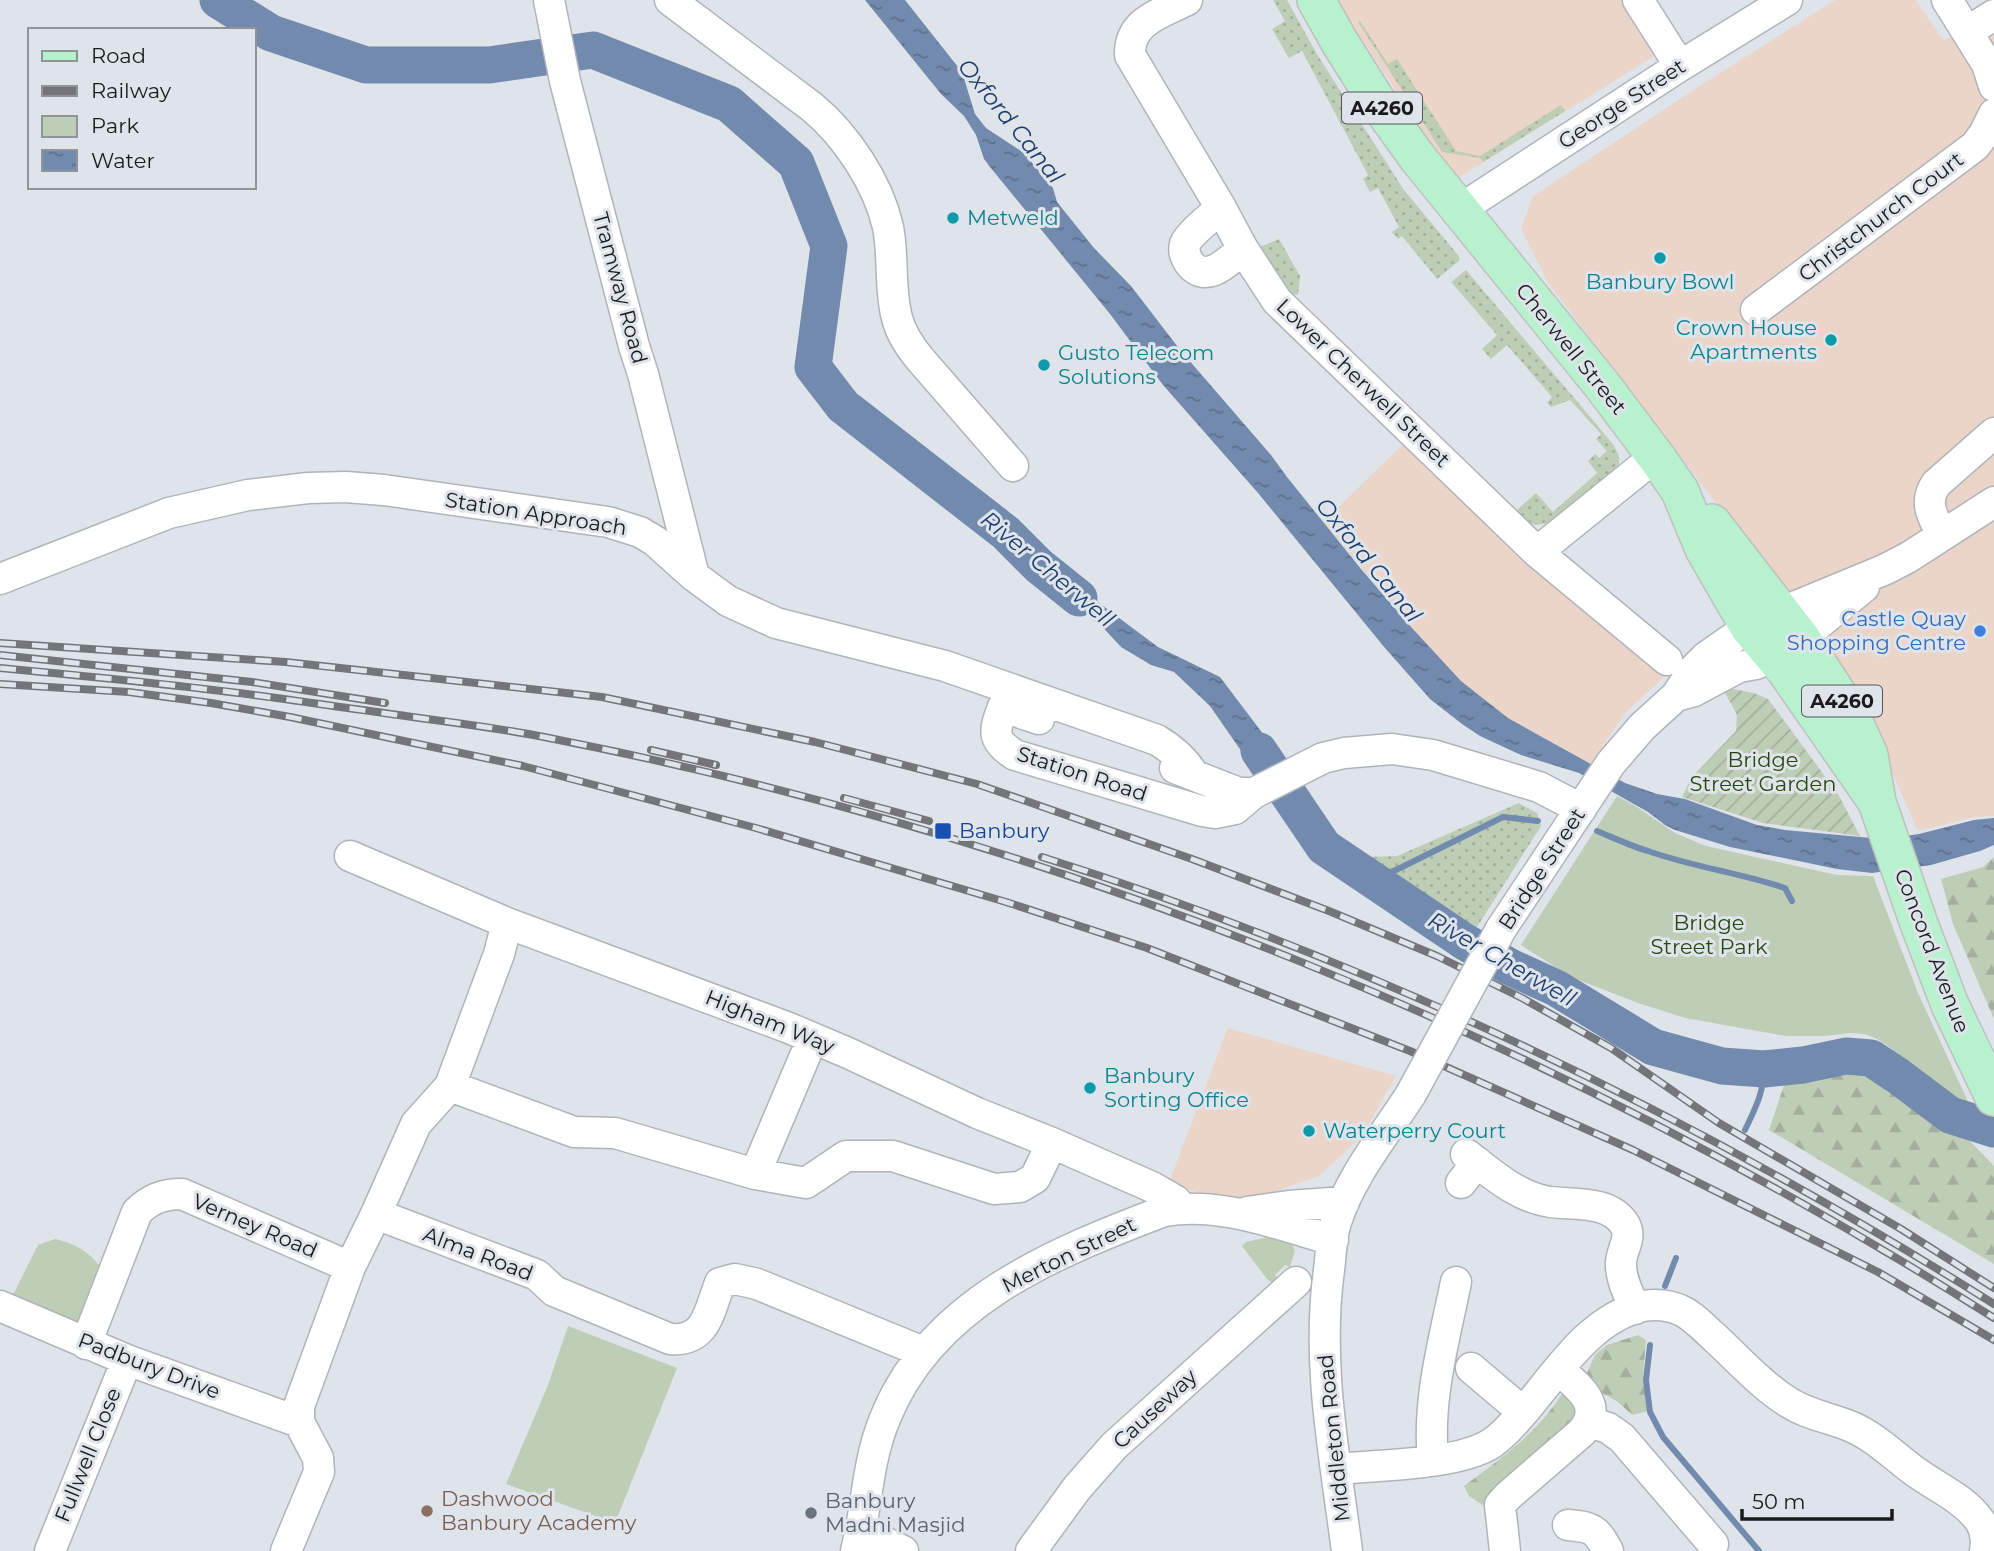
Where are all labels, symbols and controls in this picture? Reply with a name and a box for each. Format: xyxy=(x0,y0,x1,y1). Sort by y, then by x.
legend xyxy=(28,28,256,189)
text: Road xyxy=(91,43,146,68)
water label: Oxford Canal xyxy=(952,53,1070,190)
street label: George Street xyxy=(1554,53,1690,154)
text: Railway xyxy=(91,78,172,103)
road number: A4260 xyxy=(1342,92,1422,124)
text: Park xyxy=(91,113,139,138)
street label: Christchurch Court xyxy=(1793,146,1968,287)
text: Water xyxy=(91,148,155,173)
place label: Metweld xyxy=(967,205,1059,230)
street label: Tramway Road xyxy=(588,209,653,366)
marker: Metweld xyxy=(945,210,961,226)
marker: Banbury Bowl xyxy=(1652,250,1668,266)
place label: Banbury Bowl xyxy=(1586,269,1734,294)
street label: Cherwell Street xyxy=(1511,278,1632,419)
street label: Lower Cherwell Street xyxy=(1271,293,1455,472)
place label: Crown House Apartments xyxy=(1676,315,1817,364)
marker: Crown House Apartments xyxy=(1823,332,1839,348)
place label: Gusto Telecom Solutions xyxy=(1058,340,1214,389)
marker: Gusto Telecom Solutions xyxy=(1036,357,1052,373)
street label: Station Approach xyxy=(444,487,629,540)
water label: Oxford Canal xyxy=(1310,492,1428,629)
water label: River Cherwell xyxy=(976,505,1121,634)
place label: Castle Quay Shopping Centre xyxy=(1787,606,1967,655)
marker: Castle Quay Shopping Centre xyxy=(1972,623,1988,639)
road number: A4260 xyxy=(1802,686,1882,716)
street label: Station Road xyxy=(1014,741,1150,806)
park label: Bridge Street Garden xyxy=(1690,747,1836,796)
street label: Bridge Street xyxy=(1493,803,1590,934)
place label: Banbury xyxy=(959,818,1050,843)
marker: Banbury xyxy=(933,821,953,841)
street label: Concord Avenue xyxy=(1890,865,1975,1036)
water label: River Cherwell xyxy=(1423,905,1581,1013)
park label: Bridge Street Park xyxy=(1651,910,1768,959)
street label: Higham Way xyxy=(702,984,839,1059)
place label: Banbury Sorting Office xyxy=(1104,1063,1249,1112)
marker: Banbury Sorting Office xyxy=(1082,1080,1098,1096)
place label: Waterperry Court xyxy=(1323,1118,1506,1143)
marker: Waterperry Court xyxy=(1301,1123,1317,1139)
street label: Verney Road xyxy=(189,1188,321,1263)
street label: Merton Street xyxy=(998,1211,1140,1298)
street label: Alma Road xyxy=(420,1221,537,1286)
street label: Padbury Drive xyxy=(75,1327,224,1404)
street label: Middleton Road xyxy=(1312,1353,1355,1523)
street label: Causeway xyxy=(1108,1363,1202,1454)
street label: Fullwell Close xyxy=(49,1384,126,1526)
scale bar xyxy=(1742,1478,1892,1522)
place label: Dashwood Banbury Academy xyxy=(441,1486,637,1535)
place label: Banbury Madni Masjid xyxy=(825,1488,965,1537)
text: 50 m xyxy=(1752,1489,1806,1514)
marker: Dashwood Banbury Academy xyxy=(419,1503,435,1519)
marker: Banbury Madni Masjid xyxy=(803,1505,819,1521)

